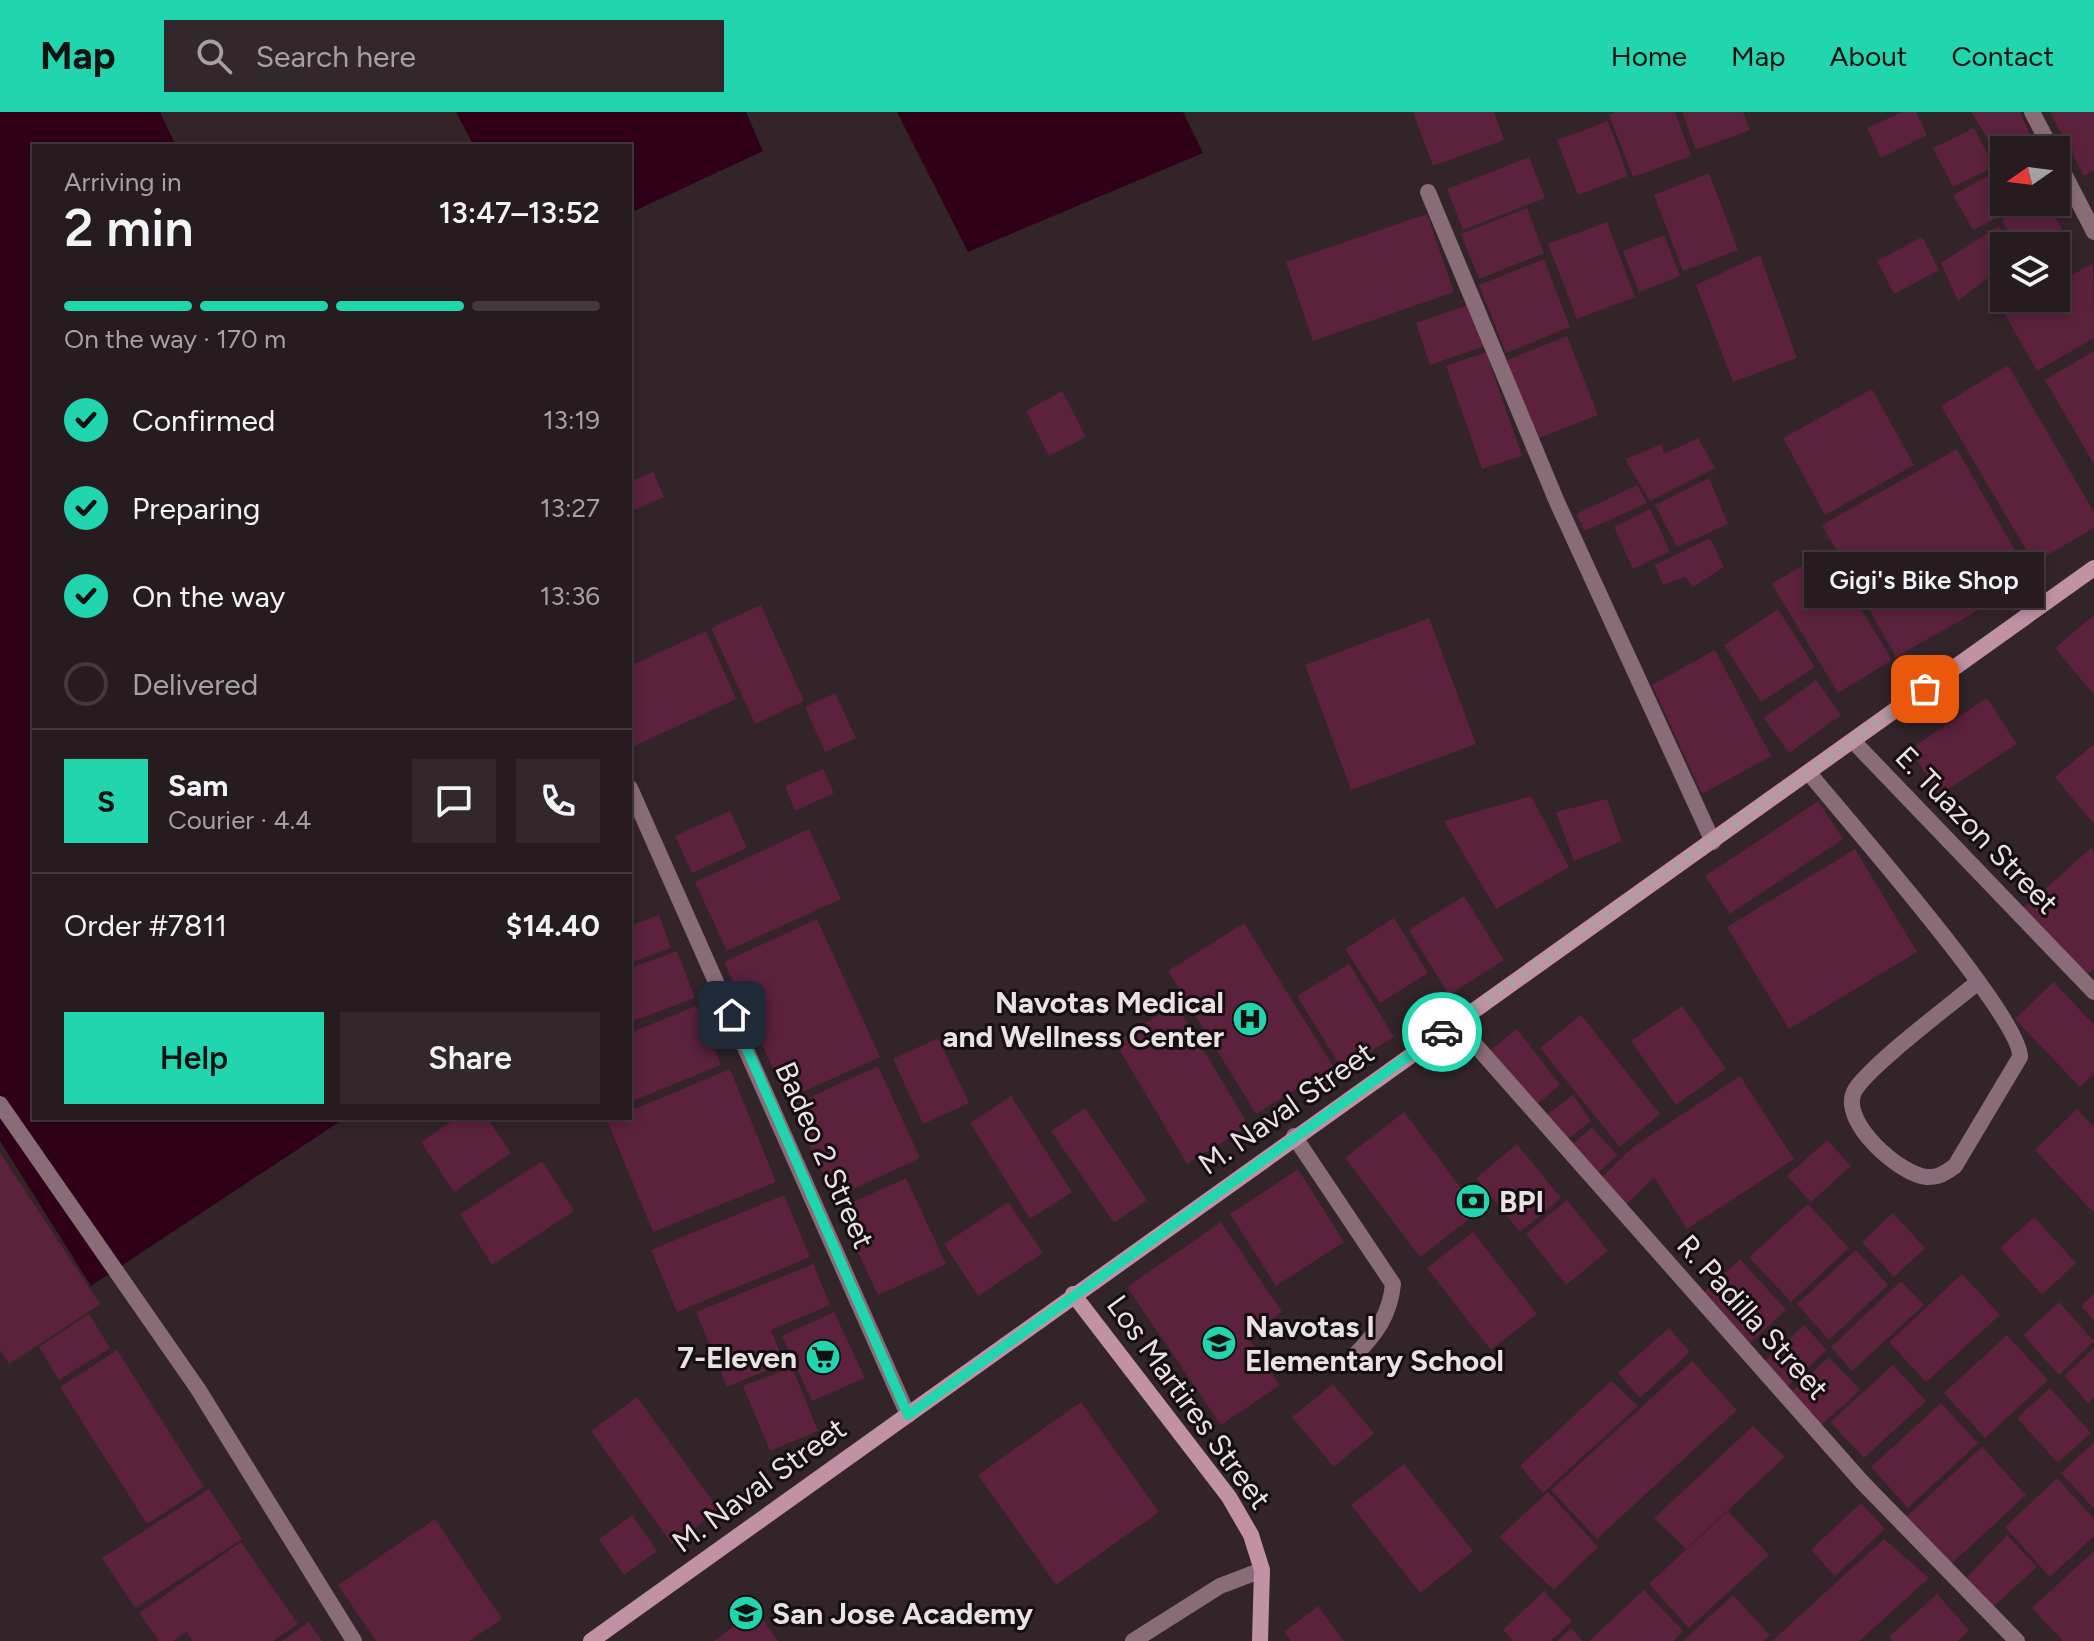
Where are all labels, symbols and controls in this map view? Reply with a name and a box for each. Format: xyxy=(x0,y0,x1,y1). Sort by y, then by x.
search box xyxy=(164,20,724,92)
text: Map xyxy=(40,33,116,79)
icon: search xyxy=(192,34,236,78)
text: Search here xyxy=(256,38,416,75)
text: Home xyxy=(1611,39,1687,73)
text: Map xyxy=(1731,39,1786,73)
text: About xyxy=(1830,39,1907,73)
text: Contact xyxy=(1951,39,2054,73)
north arrow xyxy=(1990,136,2070,216)
map controls xyxy=(1990,136,2070,312)
text: Arriving in xyxy=(64,166,182,198)
text: 13:47–13:52 xyxy=(439,194,600,231)
text: 2 min xyxy=(64,197,193,259)
button: layers xyxy=(1990,232,2070,312)
text: On the way · 170 m xyxy=(64,323,286,355)
icon: check xyxy=(64,398,108,442)
text: Confirmed xyxy=(132,402,275,439)
text: 13:19 xyxy=(543,404,600,436)
icon: check xyxy=(64,486,108,530)
text: Preparing xyxy=(132,490,260,527)
text: 13:27 xyxy=(540,492,600,524)
callout: Gigi's Bike Shop xyxy=(1805,553,2045,609)
text: Gigi's Bike Shop xyxy=(1829,564,2019,596)
icon: check xyxy=(64,574,108,618)
text: On the way xyxy=(132,578,285,615)
text: 13:36 xyxy=(540,580,600,612)
pin xyxy=(1891,655,1959,723)
text: Delivered xyxy=(132,666,258,703)
icon: bag xyxy=(1903,667,1947,711)
street label: E. Tuazon Street xyxy=(1888,738,2066,922)
button: chat xyxy=(412,759,496,843)
button: phone xyxy=(516,759,600,843)
text: Sam xyxy=(168,767,228,804)
text: S xyxy=(97,783,115,820)
text: Courier · 4.4 xyxy=(168,804,311,836)
text: Order #7811 xyxy=(64,907,227,944)
text: $14.40 xyxy=(506,907,600,944)
pin xyxy=(698,981,766,1049)
place label: Navotas Medical and Wellness Center xyxy=(942,984,1224,1055)
courier xyxy=(1402,992,1482,1072)
icon: home xyxy=(710,993,754,1037)
hospital icon: Navotas Medical and Wellness Center xyxy=(1231,1000,1269,1038)
icon: car xyxy=(1420,1010,1464,1054)
button: Help xyxy=(64,1012,324,1104)
button: Share xyxy=(340,1012,600,1104)
street label: M. Naval Street xyxy=(1191,1034,1381,1182)
street label: Badeo 2 Street xyxy=(767,1056,883,1254)
bank icon: BPI xyxy=(1454,1182,1492,1220)
place label: BPI xyxy=(1499,1183,1544,1220)
street label: R. Padilla Street xyxy=(1669,1227,1837,1407)
street label: Los Martires Street xyxy=(1099,1288,1279,1516)
place label: Navotas I Elementary School xyxy=(1245,1308,1504,1379)
school or university icon: Navotas I Elementary School xyxy=(1200,1324,1238,1362)
supermarket icon: 7-Eleven xyxy=(804,1338,842,1376)
place label: 7-Eleven xyxy=(677,1339,797,1376)
street label: M. Naval Street xyxy=(665,1410,853,1560)
school or university icon: San Jose Academy xyxy=(727,1594,765,1632)
place label: San Jose Academy xyxy=(772,1595,1034,1632)

